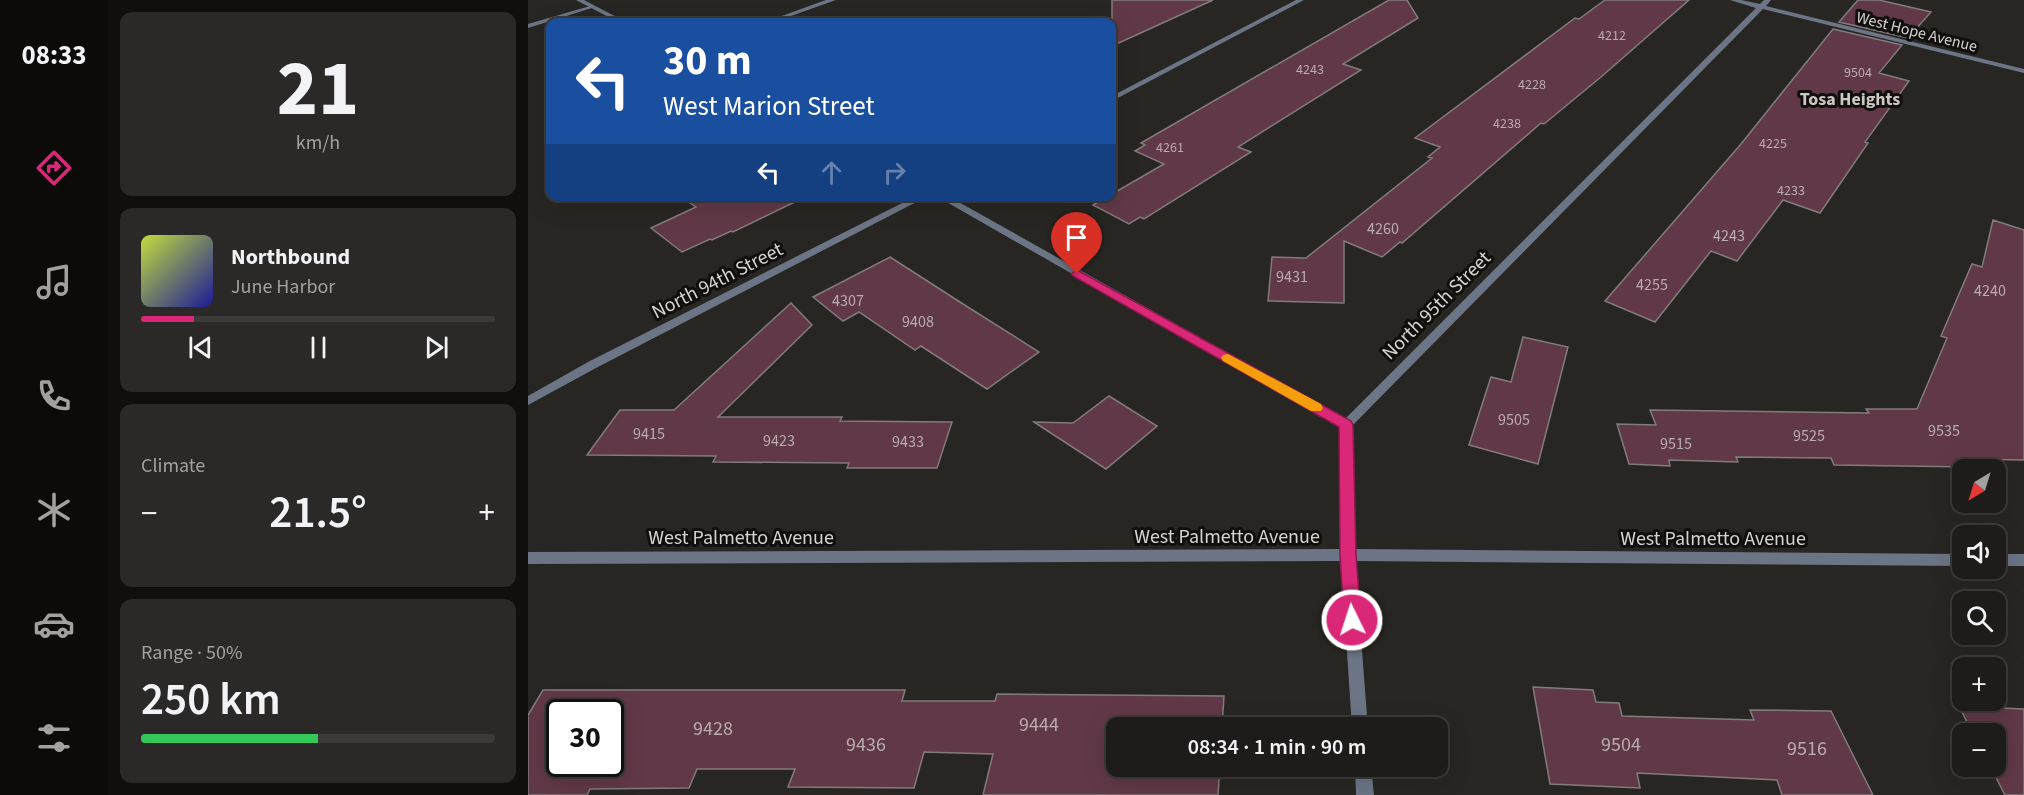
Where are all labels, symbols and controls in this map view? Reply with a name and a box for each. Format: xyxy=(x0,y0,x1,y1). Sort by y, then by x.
street label: West Hope Avenue xyxy=(1854,6,1980,58)
house number: 4212 xyxy=(1598,26,1626,46)
text: 30 m xyxy=(663,31,752,91)
text: 21 xyxy=(277,34,359,145)
text: 08:33 xyxy=(21,36,87,75)
icon: left xyxy=(564,42,642,120)
house number: 4243 xyxy=(1296,60,1324,80)
house number: 9504 xyxy=(1844,63,1872,83)
house number: 4228 xyxy=(1518,75,1546,95)
text: West Marion Street xyxy=(663,87,875,126)
district label: Tosa Heights xyxy=(1800,87,1900,112)
house number: 4238 xyxy=(1493,114,1521,134)
text: km/h xyxy=(296,129,340,157)
house number: 4225 xyxy=(1759,134,1787,154)
house number: 4261 xyxy=(1156,138,1184,158)
icon: directions xyxy=(33,147,75,189)
icon: left xyxy=(752,156,785,189)
icon: ahead xyxy=(815,156,848,189)
icon: right xyxy=(878,156,911,189)
house number: 4233 xyxy=(1777,181,1805,201)
pin xyxy=(1051,212,1102,274)
house number: 4260 xyxy=(1367,218,1399,240)
icon: arrive xyxy=(1060,221,1093,254)
house number: 4243 xyxy=(1713,225,1745,247)
street label: North 94th Street xyxy=(647,236,788,326)
text: Northbound xyxy=(231,241,350,273)
street label: North 95th Street xyxy=(1376,245,1498,367)
icon: music xyxy=(33,261,75,303)
house number: 9431 xyxy=(1276,266,1308,288)
text: June Harbor xyxy=(231,273,335,301)
house number: 4255 xyxy=(1636,274,1668,296)
house number: 4240 xyxy=(1974,280,2006,302)
house number: 4307 xyxy=(832,290,864,312)
house number: 9408 xyxy=(902,311,934,333)
icon: previous xyxy=(184,331,217,364)
icon: pause xyxy=(302,331,335,364)
icon: next xyxy=(420,331,453,364)
icon: phone xyxy=(33,375,75,417)
house number: 9505 xyxy=(1498,409,1530,431)
house number: 9535 xyxy=(1928,420,1960,442)
house number: 9415 xyxy=(633,423,665,445)
house number: 9525 xyxy=(1793,425,1825,447)
house number: 9423 xyxy=(763,430,795,452)
house number: 9433 xyxy=(892,431,924,453)
house number: 9515 xyxy=(1660,433,1692,455)
text: Climate xyxy=(141,452,205,480)
north arrow xyxy=(1952,459,2006,513)
map controls xyxy=(1952,459,2006,777)
text: 21.5° xyxy=(269,481,367,545)
icon: climate xyxy=(33,489,75,531)
text: − xyxy=(141,490,157,537)
text: + xyxy=(479,490,495,537)
street label: West Palmetto Avenue xyxy=(1134,523,1320,551)
street label: West Palmetto Avenue xyxy=(648,524,834,552)
street label: West Palmetto Avenue xyxy=(1620,525,1806,553)
button: sound xyxy=(1952,525,2006,579)
position arrow xyxy=(1320,588,1384,652)
button: search xyxy=(1952,591,2006,645)
icon: car xyxy=(33,603,75,645)
text: Range · 50% xyxy=(141,639,242,667)
button: + xyxy=(1952,657,2006,711)
text: 250 km xyxy=(141,668,281,732)
speed limit sign: 30 xyxy=(546,699,624,777)
house number: 9444 xyxy=(1019,711,1059,739)
house number: 9428 xyxy=(693,715,733,743)
icon: filters xyxy=(33,717,75,759)
button: − xyxy=(1952,723,2006,777)
house number: 9436 xyxy=(846,731,886,759)
text: 08:34 · 1 min · 90 m xyxy=(1188,731,1366,763)
house number: 9504 xyxy=(1601,731,1641,759)
house number: 9516 xyxy=(1787,735,1827,763)

